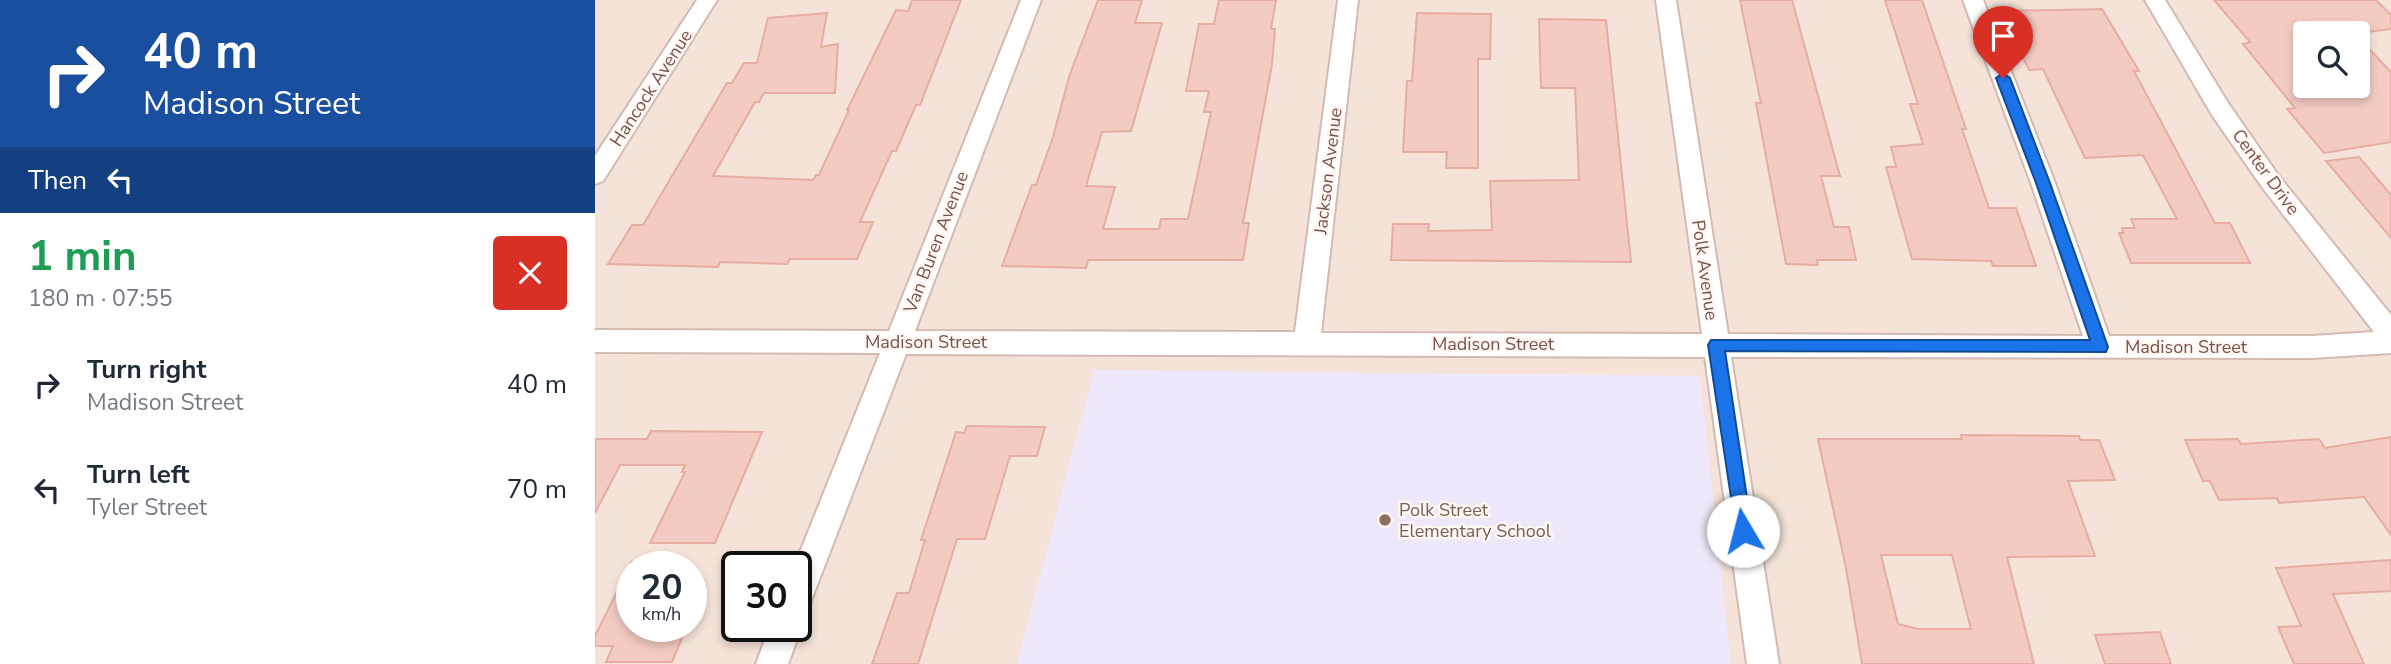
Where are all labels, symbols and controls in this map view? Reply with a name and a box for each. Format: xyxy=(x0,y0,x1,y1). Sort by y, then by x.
pin xyxy=(1973,6,2033,78)
icon: arrive xyxy=(1984,17,2022,55)
text: 40 m xyxy=(143,18,258,85)
map controls xyxy=(2293,21,2370,98)
button: search xyxy=(2293,21,2370,98)
street label: Hancock Avenue xyxy=(604,25,698,151)
icon: right xyxy=(28,28,119,119)
text: Madison Street xyxy=(143,82,360,125)
street label: Jackson Avenue xyxy=(1308,106,1348,237)
street label: Center Drive xyxy=(2227,124,2305,220)
icon: left xyxy=(101,161,139,199)
text: Then xyxy=(28,163,87,198)
street label: Van Buren Avenue xyxy=(898,168,974,317)
street label: Polk Avenue xyxy=(1686,218,1724,322)
text: 1 min xyxy=(28,228,137,285)
button: close xyxy=(493,236,567,310)
text: 180 m · 07:55 xyxy=(28,283,173,314)
street label: Madison Street xyxy=(865,330,988,354)
street label: Madison Street xyxy=(1432,332,1555,356)
street label: Madison Street xyxy=(2125,335,2248,359)
text: Turn right xyxy=(87,352,206,387)
icon: right xyxy=(28,366,66,404)
text: 40 m xyxy=(507,367,567,402)
text: Madison Street xyxy=(87,387,243,418)
text: Turn left xyxy=(87,457,190,492)
icon: left xyxy=(28,471,66,509)
text: 70 m xyxy=(507,472,567,507)
text: Tyler Street xyxy=(87,492,207,523)
position arrow xyxy=(1706,494,1780,568)
place label: Polk Street Elementary School xyxy=(1399,498,1552,543)
marker: Polk Street Elementary School xyxy=(1377,512,1393,528)
speed limit sign: 30 xyxy=(721,551,812,642)
text: 20 xyxy=(640,564,683,611)
text: km/h xyxy=(642,602,681,626)

